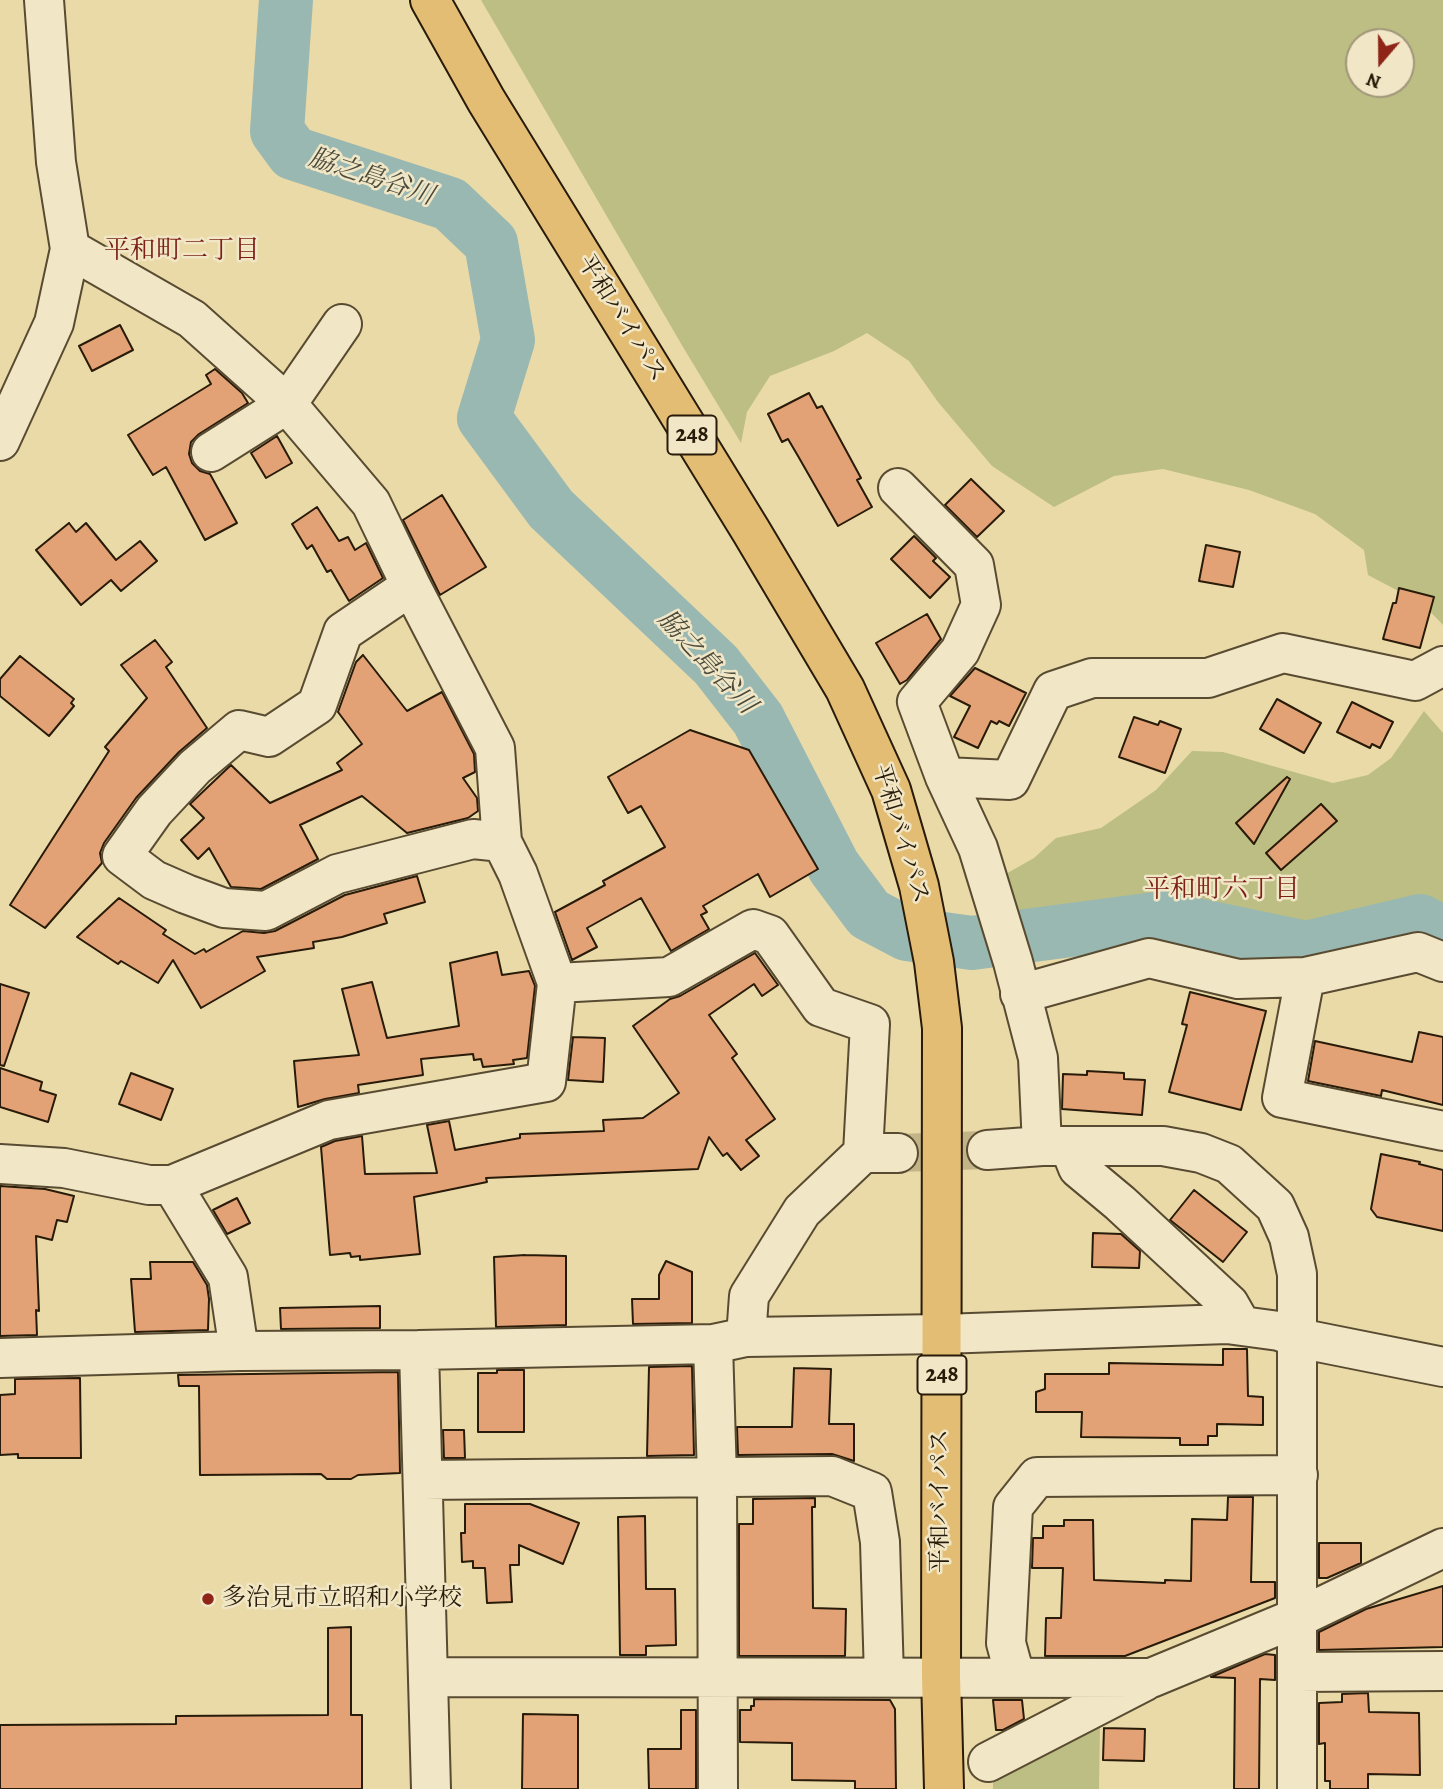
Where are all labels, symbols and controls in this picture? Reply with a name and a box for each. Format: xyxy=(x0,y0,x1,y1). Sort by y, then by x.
north arrow xyxy=(1345,28,1415,98)
text: N xyxy=(1363,66,1384,95)
water label: 脇之島谷川 xyxy=(304,143,438,213)
district label: 平和町二丁目 xyxy=(104,236,260,268)
street label: 平和バイパス xyxy=(571,250,671,388)
road number: 248 xyxy=(668,416,716,454)
water label: 脇之島谷川 xyxy=(650,605,762,721)
street label: 平和バイパス xyxy=(865,761,935,907)
district label: 平和町六丁目 xyxy=(1144,875,1300,907)
road number: 248 xyxy=(918,1356,967,1394)
street label: 平和バイパス xyxy=(927,1429,955,1573)
place label: 多治見市立昭和小学校 xyxy=(222,1585,462,1613)
marker: 多治見市立昭和小学校 xyxy=(200,1591,216,1607)

